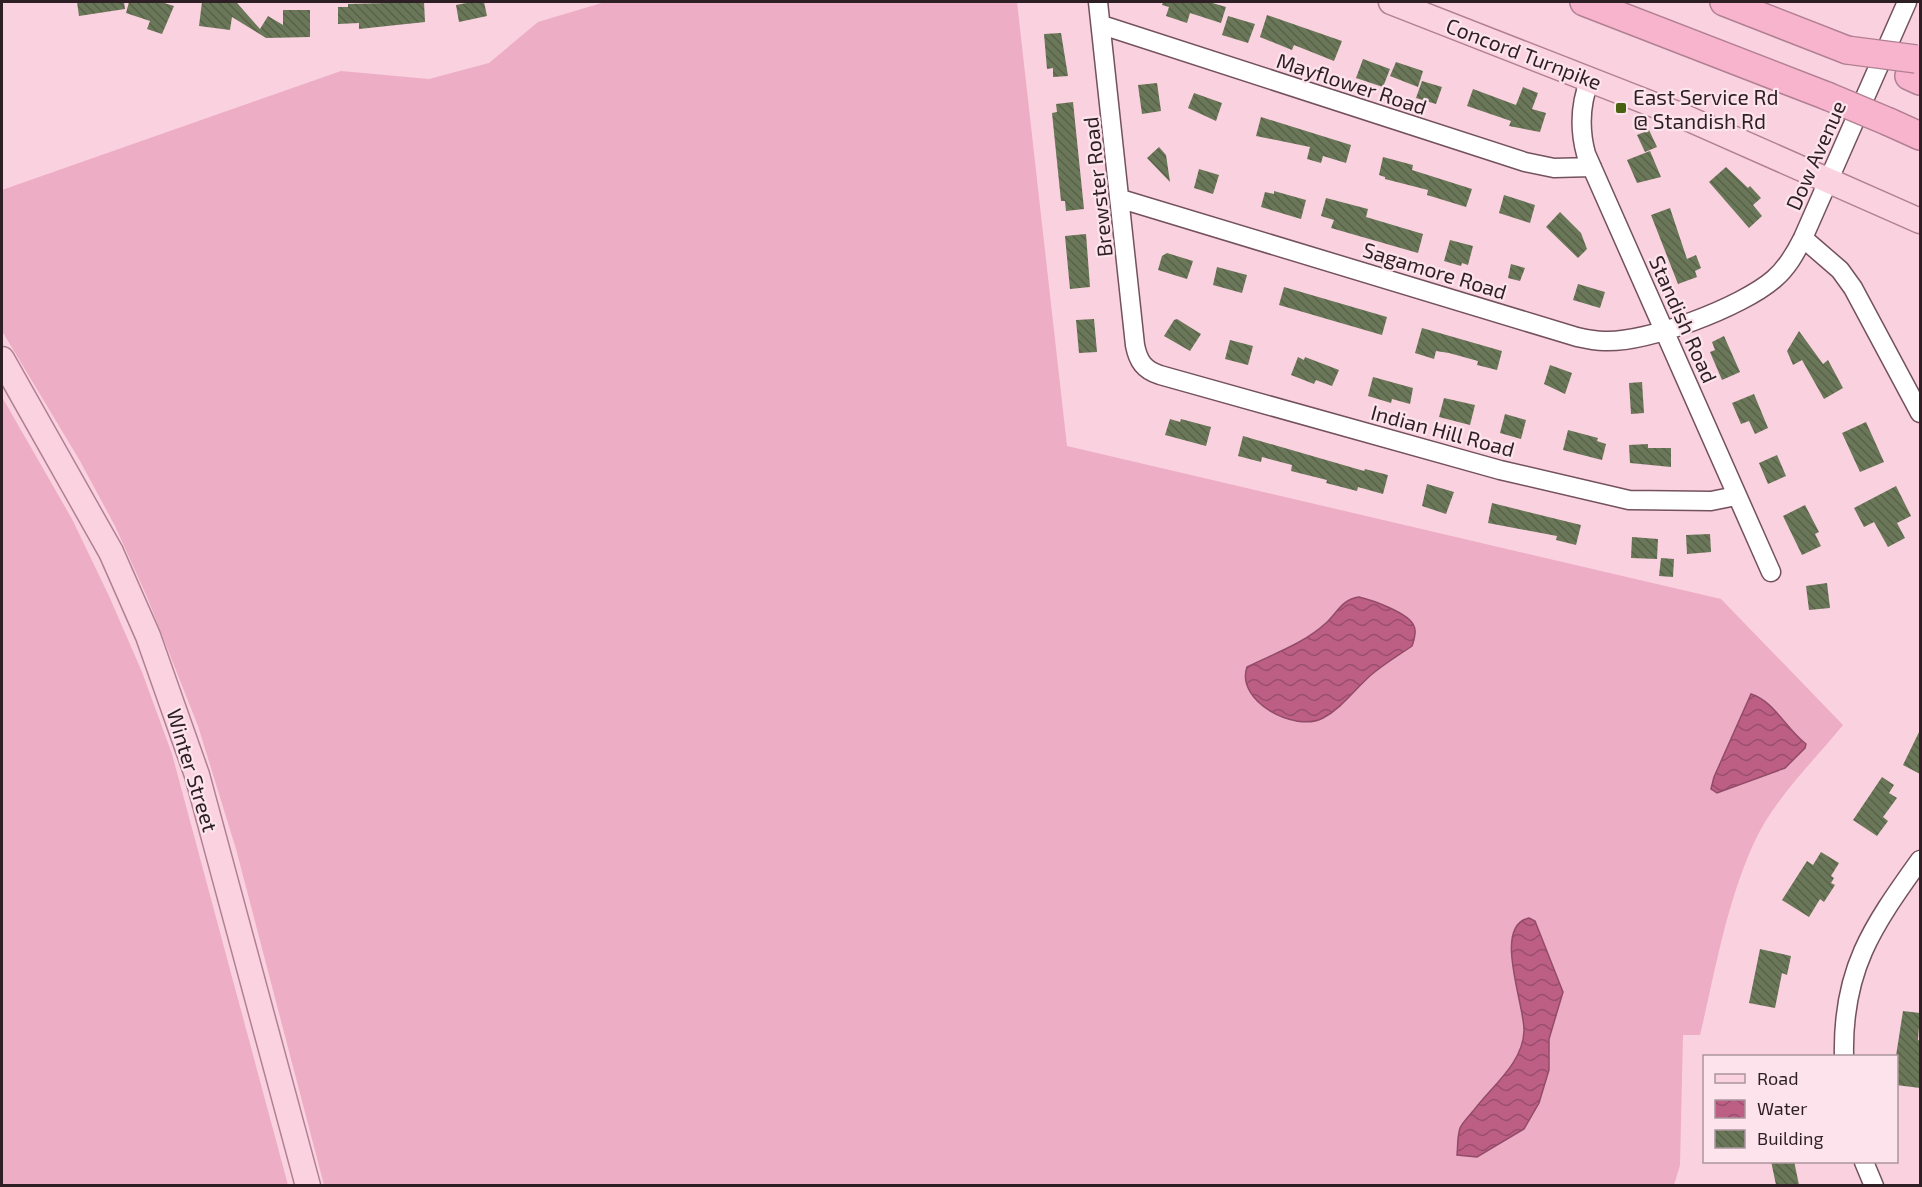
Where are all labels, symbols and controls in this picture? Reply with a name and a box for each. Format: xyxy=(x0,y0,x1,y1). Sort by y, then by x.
street label: Concord Turnpike xyxy=(1443,12,1605,94)
street label: Mayflower Road xyxy=(1274,47,1430,119)
place label: East Service Rd @ Standish Rd xyxy=(1633,84,1779,133)
street label: Dow Avenue xyxy=(1780,96,1850,214)
marker: East Service Rd @ Standish Rd xyxy=(1614,101,1628,115)
street label: Brewster Road xyxy=(1077,116,1117,258)
street label: Sagamore Road xyxy=(1360,236,1510,304)
street label: Standish Road xyxy=(1645,252,1723,386)
street label: Indian Hill Road xyxy=(1368,399,1518,461)
street label: Winter Street xyxy=(162,705,224,835)
legend xyxy=(1703,1055,1898,1163)
text: Road xyxy=(1757,1067,1798,1089)
text: Water xyxy=(1757,1097,1807,1119)
text: Building xyxy=(1757,1127,1824,1149)

